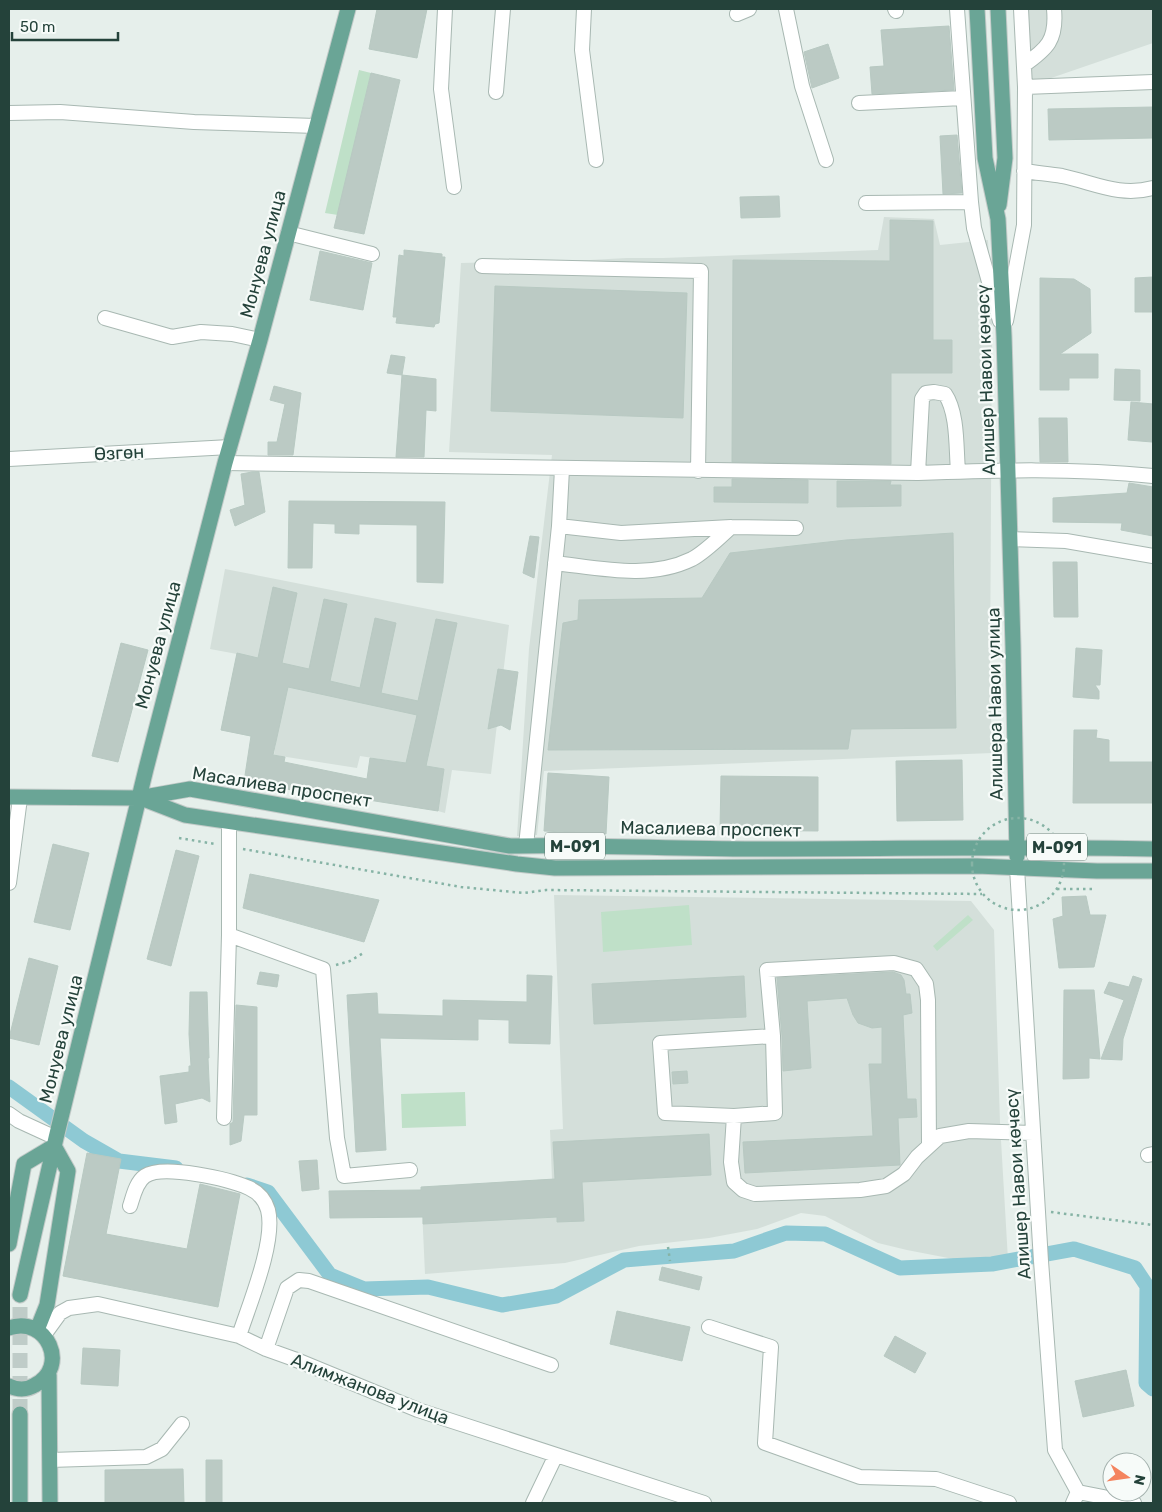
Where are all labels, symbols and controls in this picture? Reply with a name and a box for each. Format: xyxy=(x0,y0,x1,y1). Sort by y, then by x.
scale bar xyxy=(12,10,119,42)
text: 50 m xyxy=(20,18,55,36)
street label: Монуева улица xyxy=(235,188,291,320)
street label: Алишер Навои көчөсү xyxy=(972,284,1000,476)
street label: Өзгөн xyxy=(93,441,145,465)
street label: Монуева улица xyxy=(130,579,186,711)
street label: Алишера Навои улица xyxy=(982,607,1008,801)
street label: Масалиева проспект xyxy=(191,762,373,812)
street label: Масалиева проспект xyxy=(620,816,802,842)
road number: М-091 xyxy=(545,832,605,859)
road number: М-091 xyxy=(1027,834,1087,860)
street label: Монуева улица xyxy=(34,973,88,1105)
street label: Алишер Навои көчөсү xyxy=(1000,1087,1036,1280)
street label: Алимжанова улица xyxy=(288,1349,452,1429)
north arrow xyxy=(1102,1452,1152,1502)
text: N xyxy=(1130,1473,1149,1487)

